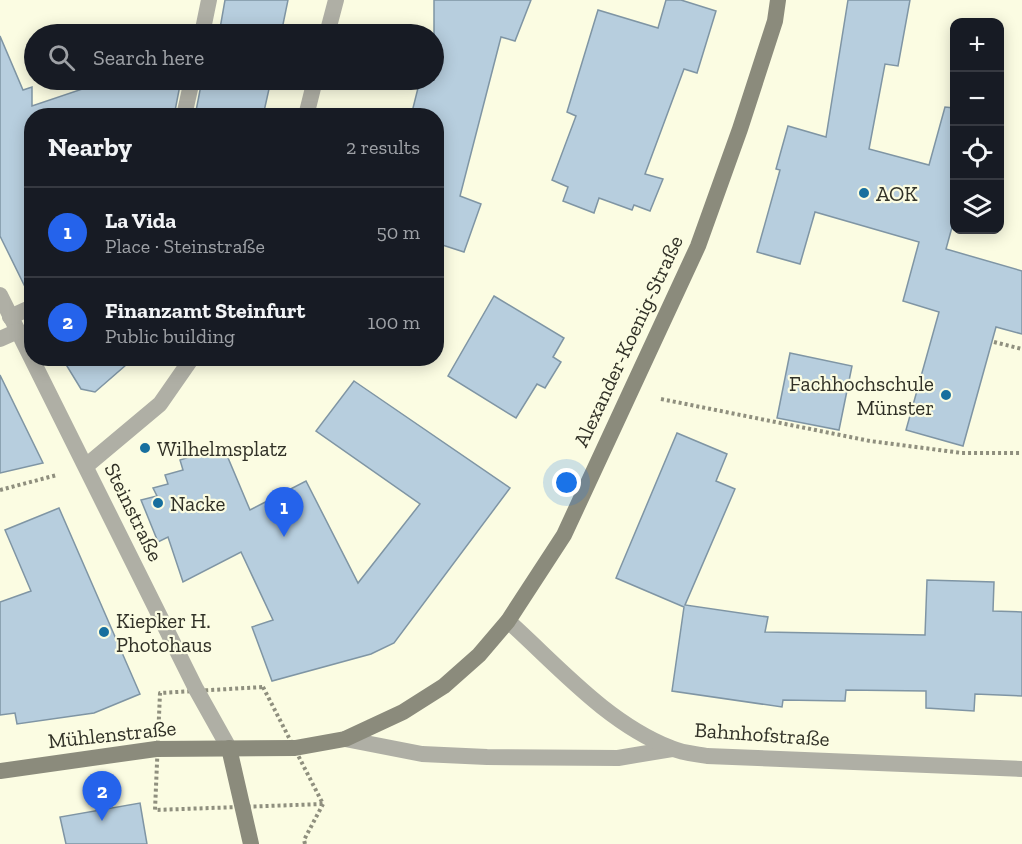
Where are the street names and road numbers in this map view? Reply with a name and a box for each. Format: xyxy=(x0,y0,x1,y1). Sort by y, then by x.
street label: Alexander-Koenig-Straße xyxy=(568,231,688,451)
street label: Steinstraße xyxy=(99,459,169,565)
street label: Mühlenstraße xyxy=(47,715,177,753)
street label: Bahnhofstraße xyxy=(694,717,831,751)

